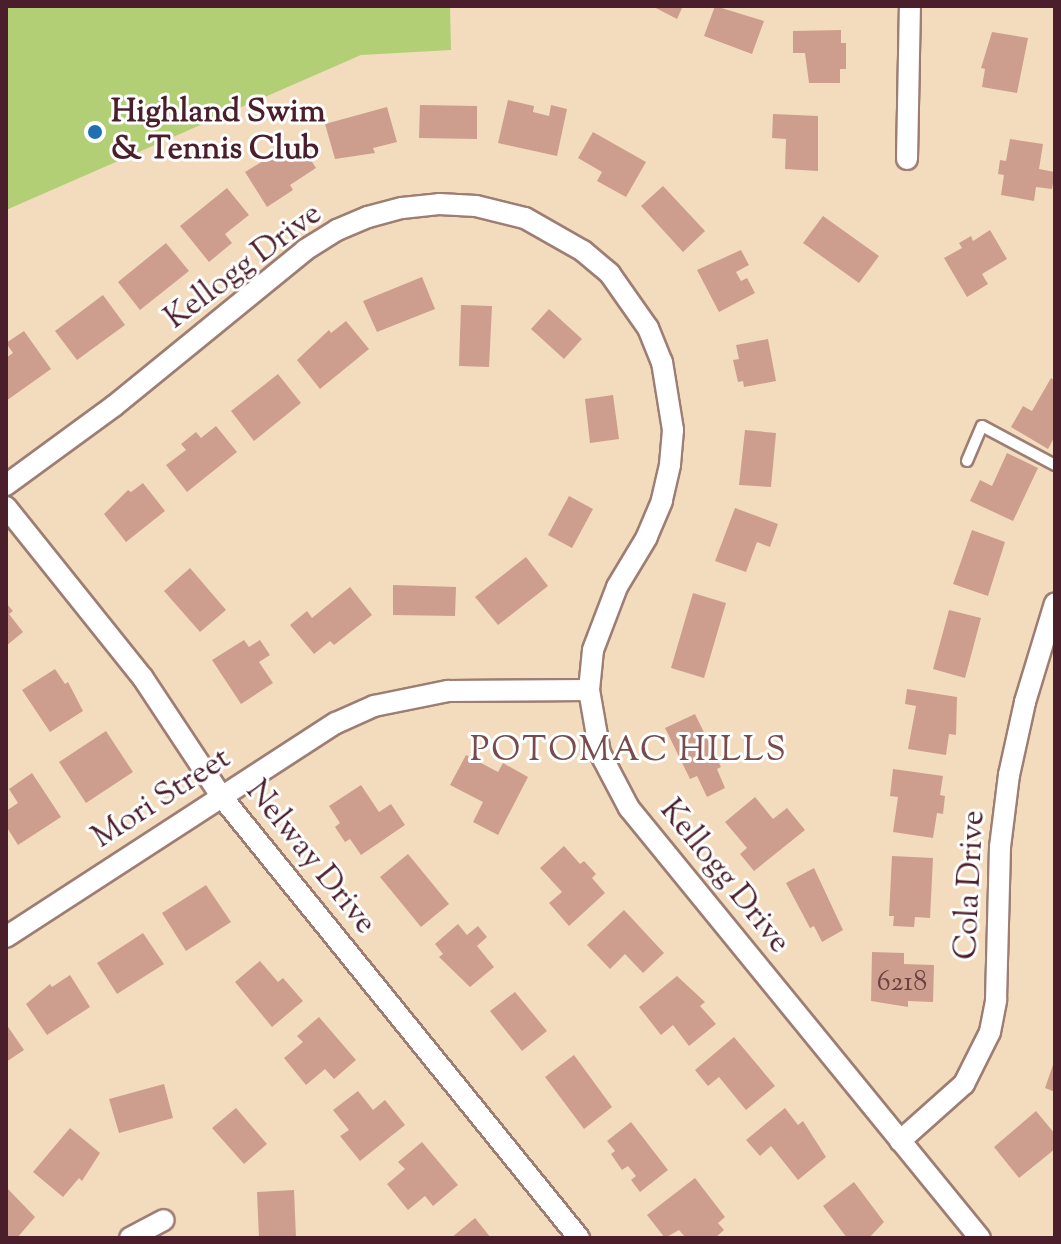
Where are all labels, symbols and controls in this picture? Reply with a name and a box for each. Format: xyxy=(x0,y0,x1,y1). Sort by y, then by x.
place label: Highland Swim & Tennis Club xyxy=(111,95,325,170)
marker: Highland Swim & Tennis Club xyxy=(86,123,104,141)
street label: Kellogg Drive xyxy=(158,196,330,338)
district label: POTOMAC HILLS xyxy=(470,732,788,772)
street label: Mori Street xyxy=(86,740,238,858)
street label: Nelway Drive xyxy=(236,773,384,943)
street label: Kellogg Drive xyxy=(650,792,798,962)
street label: Cola Drive xyxy=(948,809,994,961)
house number: 6218 xyxy=(877,966,927,1000)

